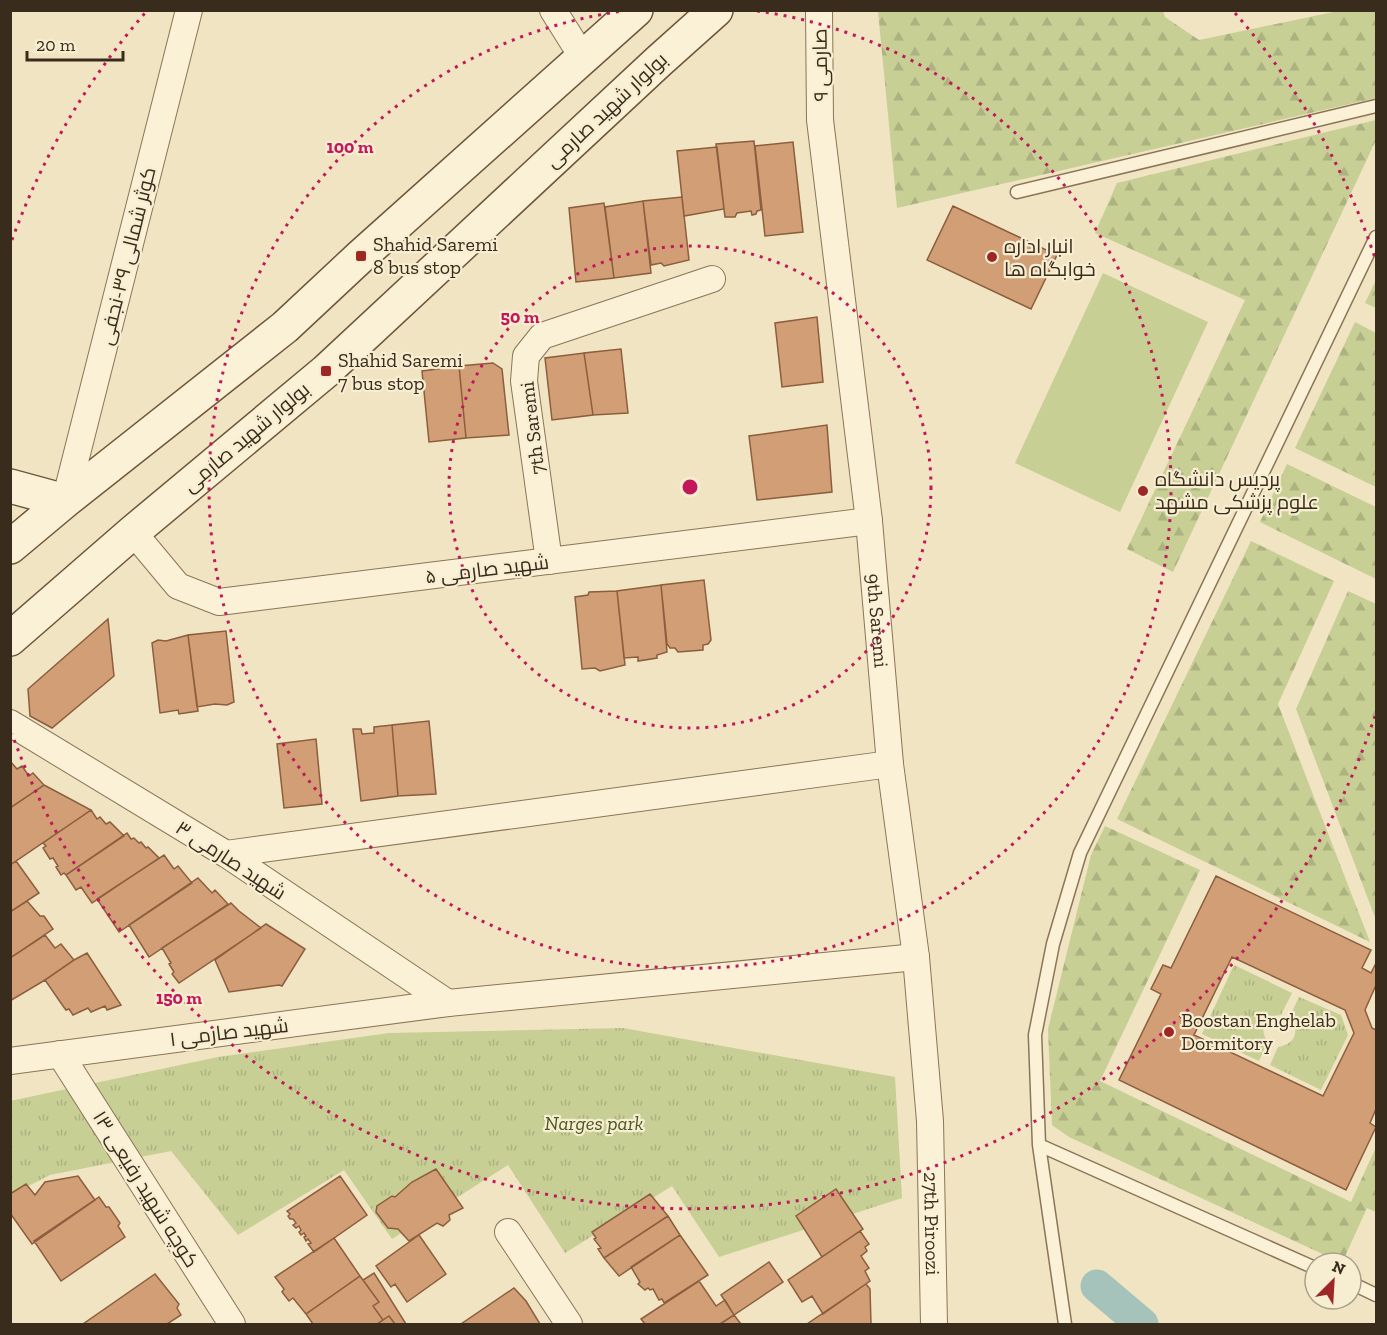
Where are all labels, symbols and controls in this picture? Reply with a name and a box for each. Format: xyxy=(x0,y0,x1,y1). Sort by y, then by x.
scale bar xyxy=(27,24,123,62)
street label: صارمی ۹ xyxy=(807,28,834,102)
text: 20 m xyxy=(36,34,76,56)
street label: بولوار شهید صارمی xyxy=(540,47,673,173)
text: 100 m xyxy=(326,136,374,158)
street label: کوثر شمالی ۳۹-نجفی xyxy=(93,165,162,348)
place label: Shahid Saremi 8 bus stop xyxy=(373,232,498,279)
place label: انبار اداره خوابگاه ها xyxy=(1004,234,1095,281)
marker: Shahid Saremi 8 bus stop xyxy=(354,249,368,263)
marker: انبار اداره خوابگاه ها xyxy=(985,250,999,264)
text: 50 m xyxy=(501,306,540,328)
place label: Shahid Saremi 7 bus stop xyxy=(338,348,463,395)
marker: Shahid Saremi 7 bus stop xyxy=(319,364,333,378)
street label: بولوار شهید صارمی xyxy=(178,377,315,498)
street label: 7th Saremi xyxy=(514,380,550,476)
place label: پردیس دانشگاه علوم پزشکی مشهد xyxy=(1155,467,1319,516)
centre of rings xyxy=(680,477,700,497)
marker: پردیس دانشگاه علوم پزشکی مشهد xyxy=(1136,484,1150,498)
street label: شهید صارمی ۵ xyxy=(424,550,550,589)
street label: 9th Saremi xyxy=(862,572,894,669)
street label: شهید صارمی ۳ xyxy=(171,815,291,905)
text: 150 m xyxy=(156,987,202,1009)
place label: Boostan Enghelab Dormitory xyxy=(1181,1008,1336,1055)
street label: شهید صارمی ۱ xyxy=(168,1013,290,1052)
marker: Boostan Enghelab Dormitory xyxy=(1162,1025,1176,1039)
street label: کوچه شهید رفیعی ۱۳ xyxy=(87,1106,204,1272)
park label: Narges park xyxy=(545,1111,644,1135)
street label: 27th Piroozi xyxy=(919,1172,945,1276)
north arrow xyxy=(1303,1251,1363,1311)
text: N xyxy=(1329,1257,1348,1279)

